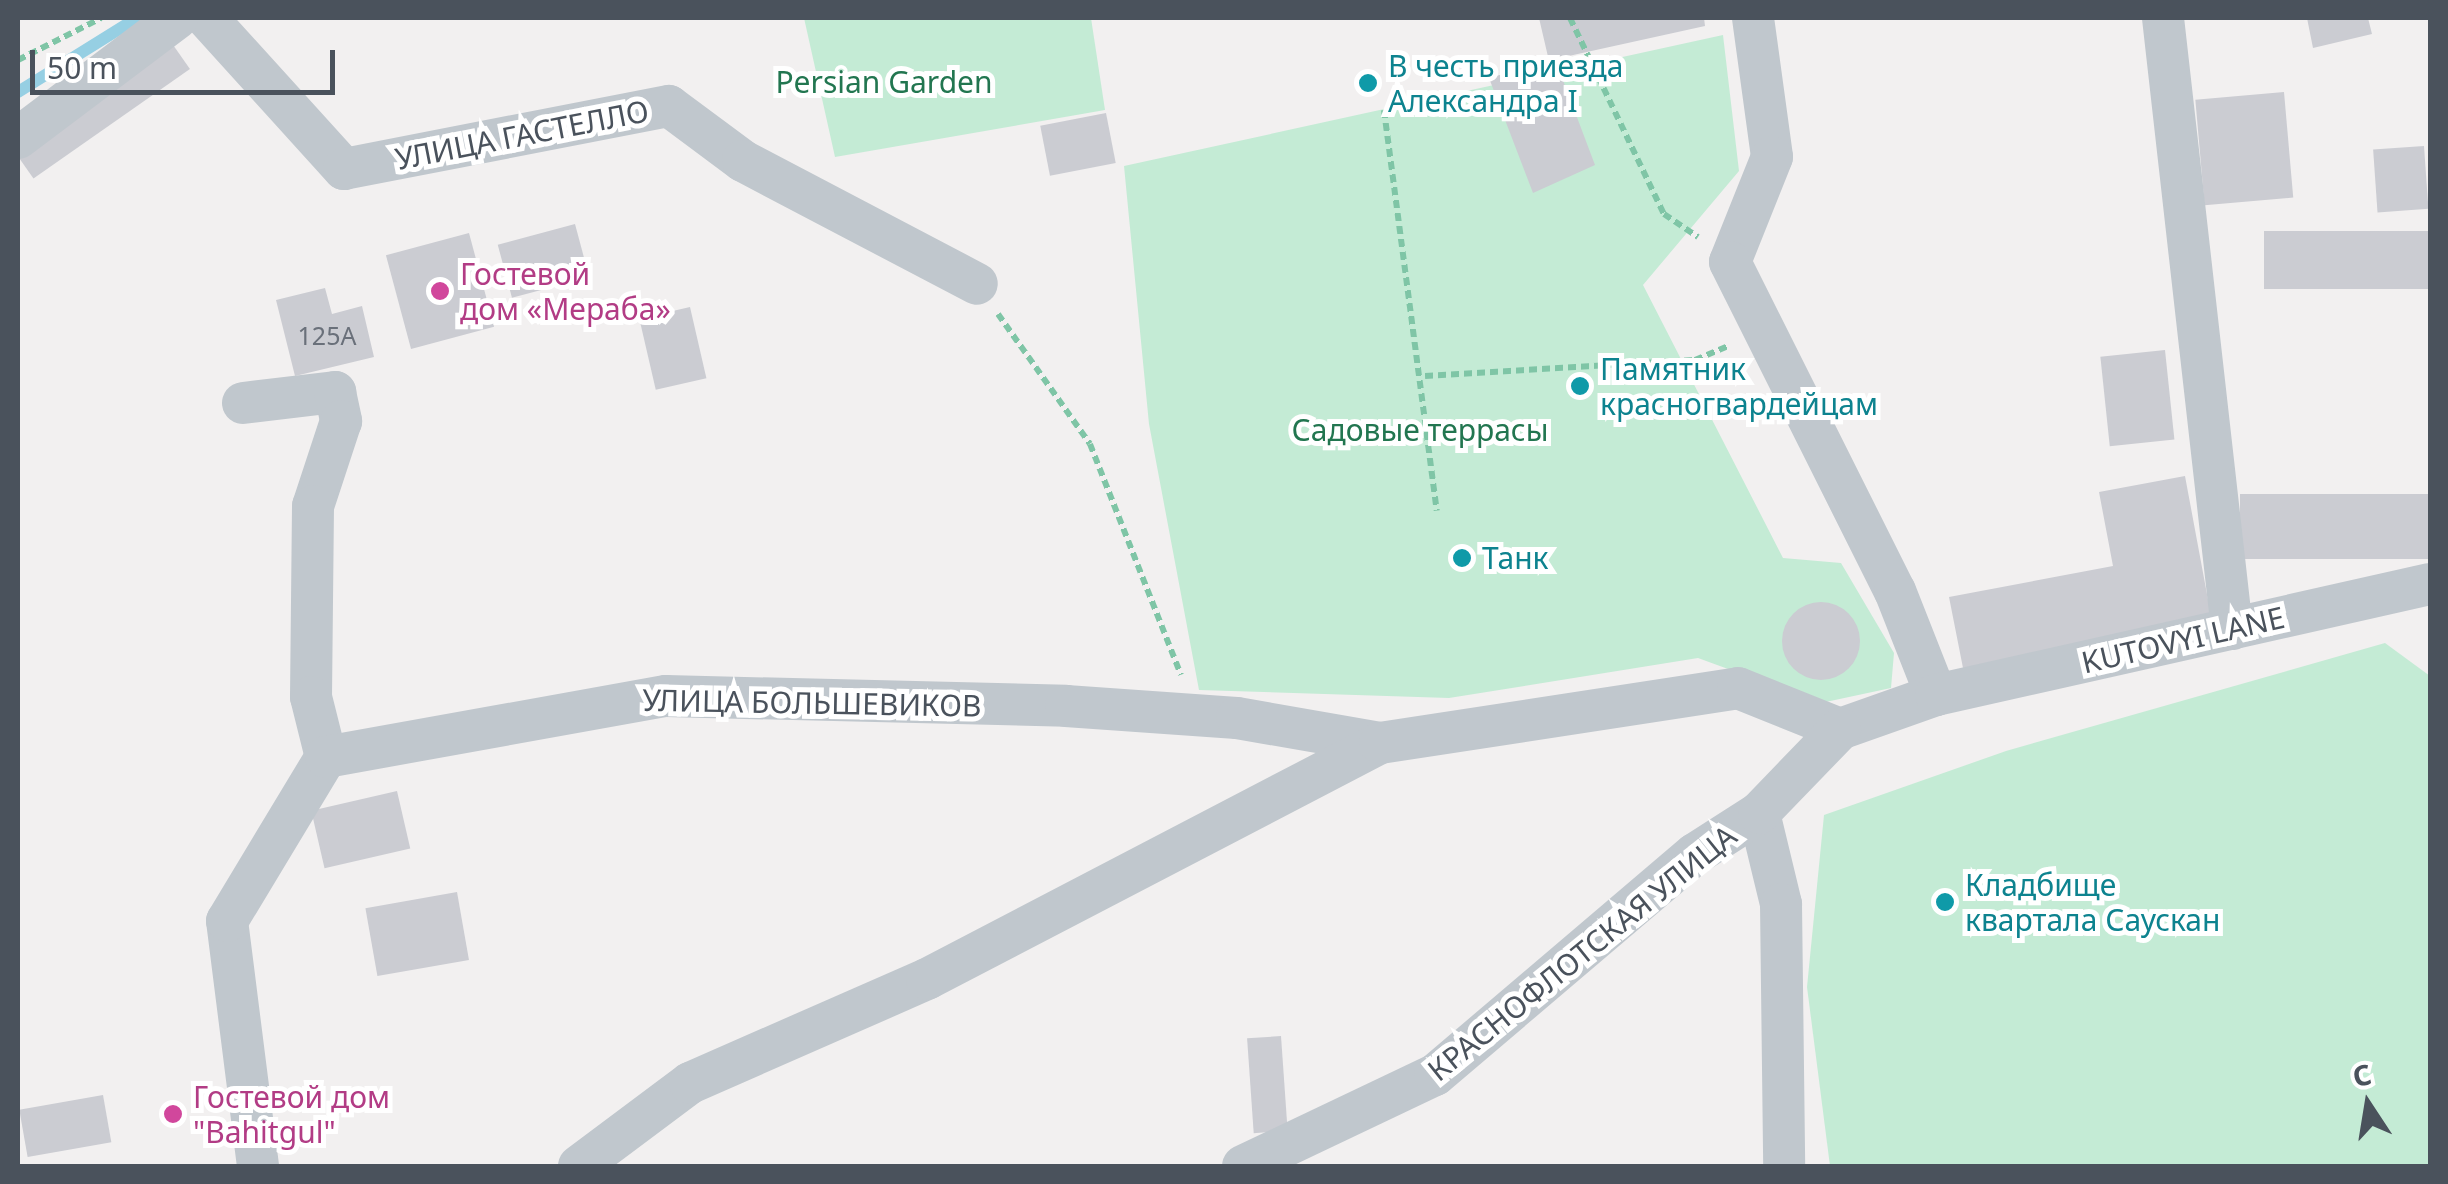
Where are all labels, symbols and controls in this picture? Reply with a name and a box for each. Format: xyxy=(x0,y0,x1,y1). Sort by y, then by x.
scale bar xyxy=(35,30,340,92)
text: 50 m xyxy=(47,47,117,88)
place label: В честь приезда Александра I xyxy=(1388,48,1623,118)
park label: Persian Garden xyxy=(775,64,993,100)
marker: В честь приезда Александра I xyxy=(1357,72,1379,94)
street label: УЛИЦА ГАСТЕЛЛО xyxy=(392,93,652,177)
place label: Гостевой дом «Мераба» xyxy=(460,256,671,326)
marker: Гостевой дом «Мераба» xyxy=(429,280,451,302)
house number: 125А xyxy=(298,320,356,350)
place label: Памятник красногвардейцам xyxy=(1600,351,1878,422)
marker: Памятник красногвардейцам xyxy=(1569,375,1591,397)
park label: Садовые террасы xyxy=(1292,412,1548,448)
place label: Танк xyxy=(1482,540,1549,576)
marker: Танк xyxy=(1451,547,1473,569)
street label: KUTOVYI LANE xyxy=(2078,599,2288,681)
street label: УЛИЦА БОЛЬШЕВИКОВ xyxy=(642,682,982,724)
street label: КРАСНОФЛОТСКАЯ УЛИЦА xyxy=(1421,818,1743,1088)
place label: Кладбище квартала Саускан xyxy=(1965,867,2220,938)
marker: Кладбище квартала Саускан xyxy=(1934,891,1956,913)
north arrow xyxy=(2318,1054,2418,1154)
text: С xyxy=(2349,1054,2375,1095)
place label: Гостевой дом "Bahitgul" xyxy=(193,1079,390,1150)
marker: Гостевой дом "Bahitgul" xyxy=(162,1103,184,1125)

